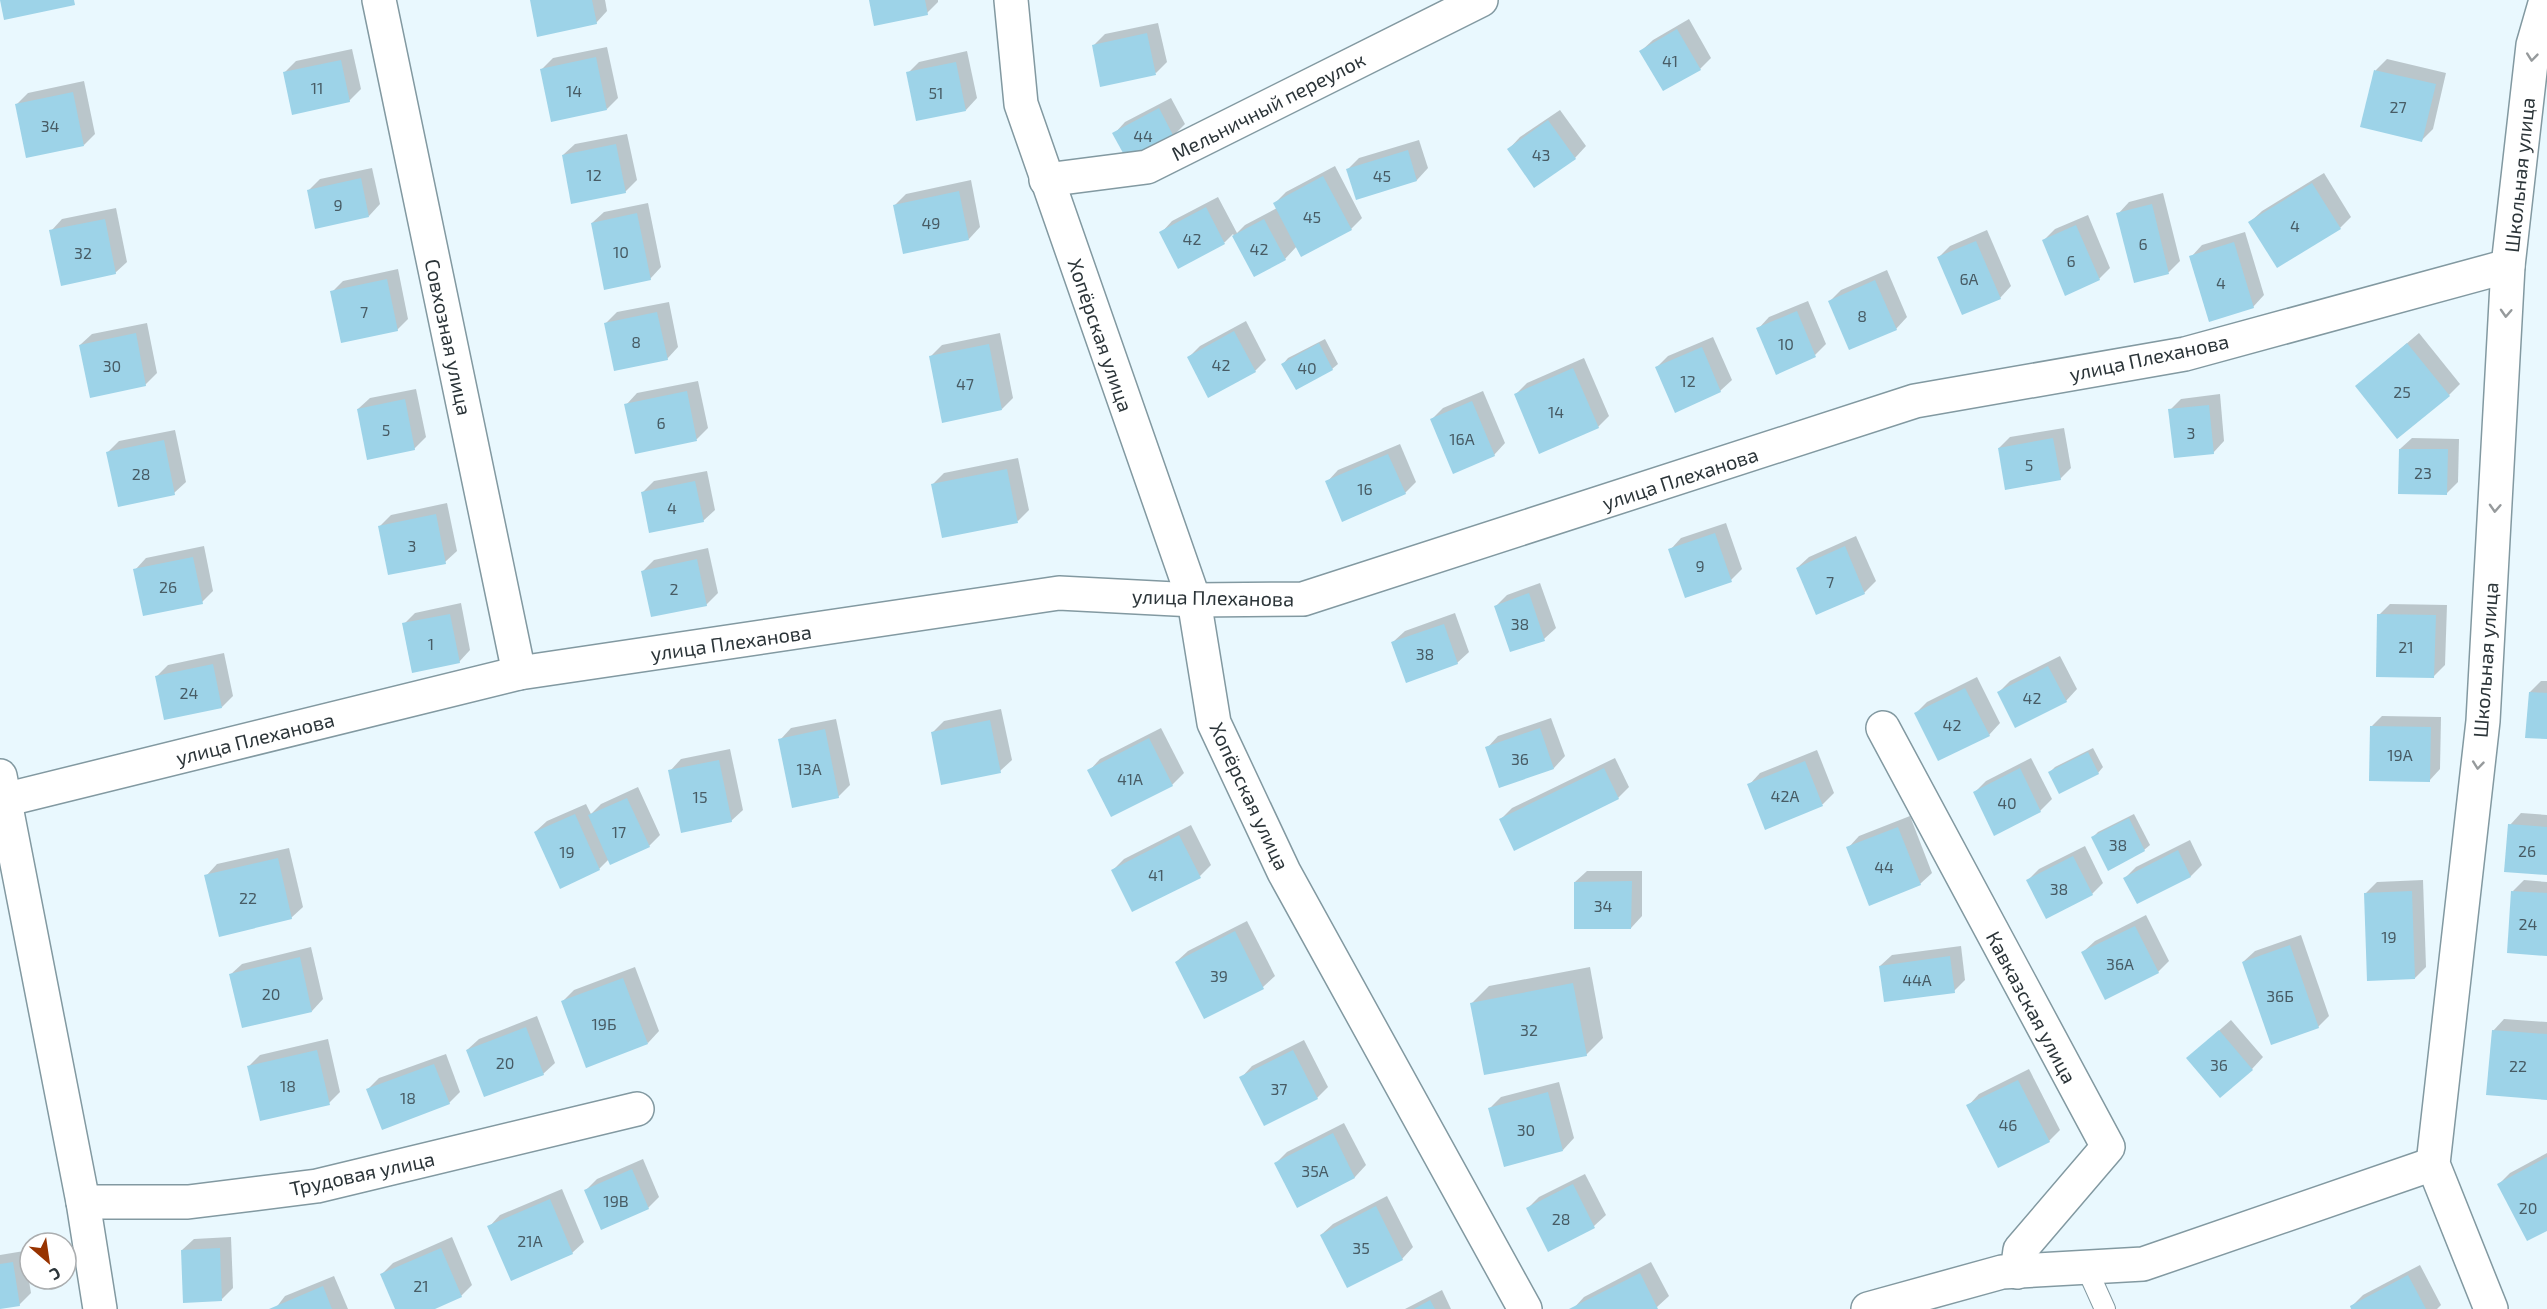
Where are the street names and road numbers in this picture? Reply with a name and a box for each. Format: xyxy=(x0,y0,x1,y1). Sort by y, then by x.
street label: Мельничный переулок xyxy=(1167,47,1370,166)
street label: Школьная улица xyxy=(2499,96,2540,254)
street label: Хопёрская улица xyxy=(1063,255,1138,415)
street label: Совхозная улица xyxy=(420,257,477,418)
street label: улица Плеханова xyxy=(2067,328,2231,387)
street label: улица Плеханова xyxy=(1599,442,1761,515)
street label: Школьная улица xyxy=(2468,581,2503,739)
street label: улица Плеханова xyxy=(1132,584,1294,611)
street label: улица Плеханова xyxy=(649,619,813,666)
street label: улица Плеханова xyxy=(173,707,337,770)
street label: Хопёрская улица xyxy=(1204,718,1295,874)
street label: Кавказская улица xyxy=(1981,927,2082,1088)
street label: Трудовая улица xyxy=(287,1146,437,1201)

